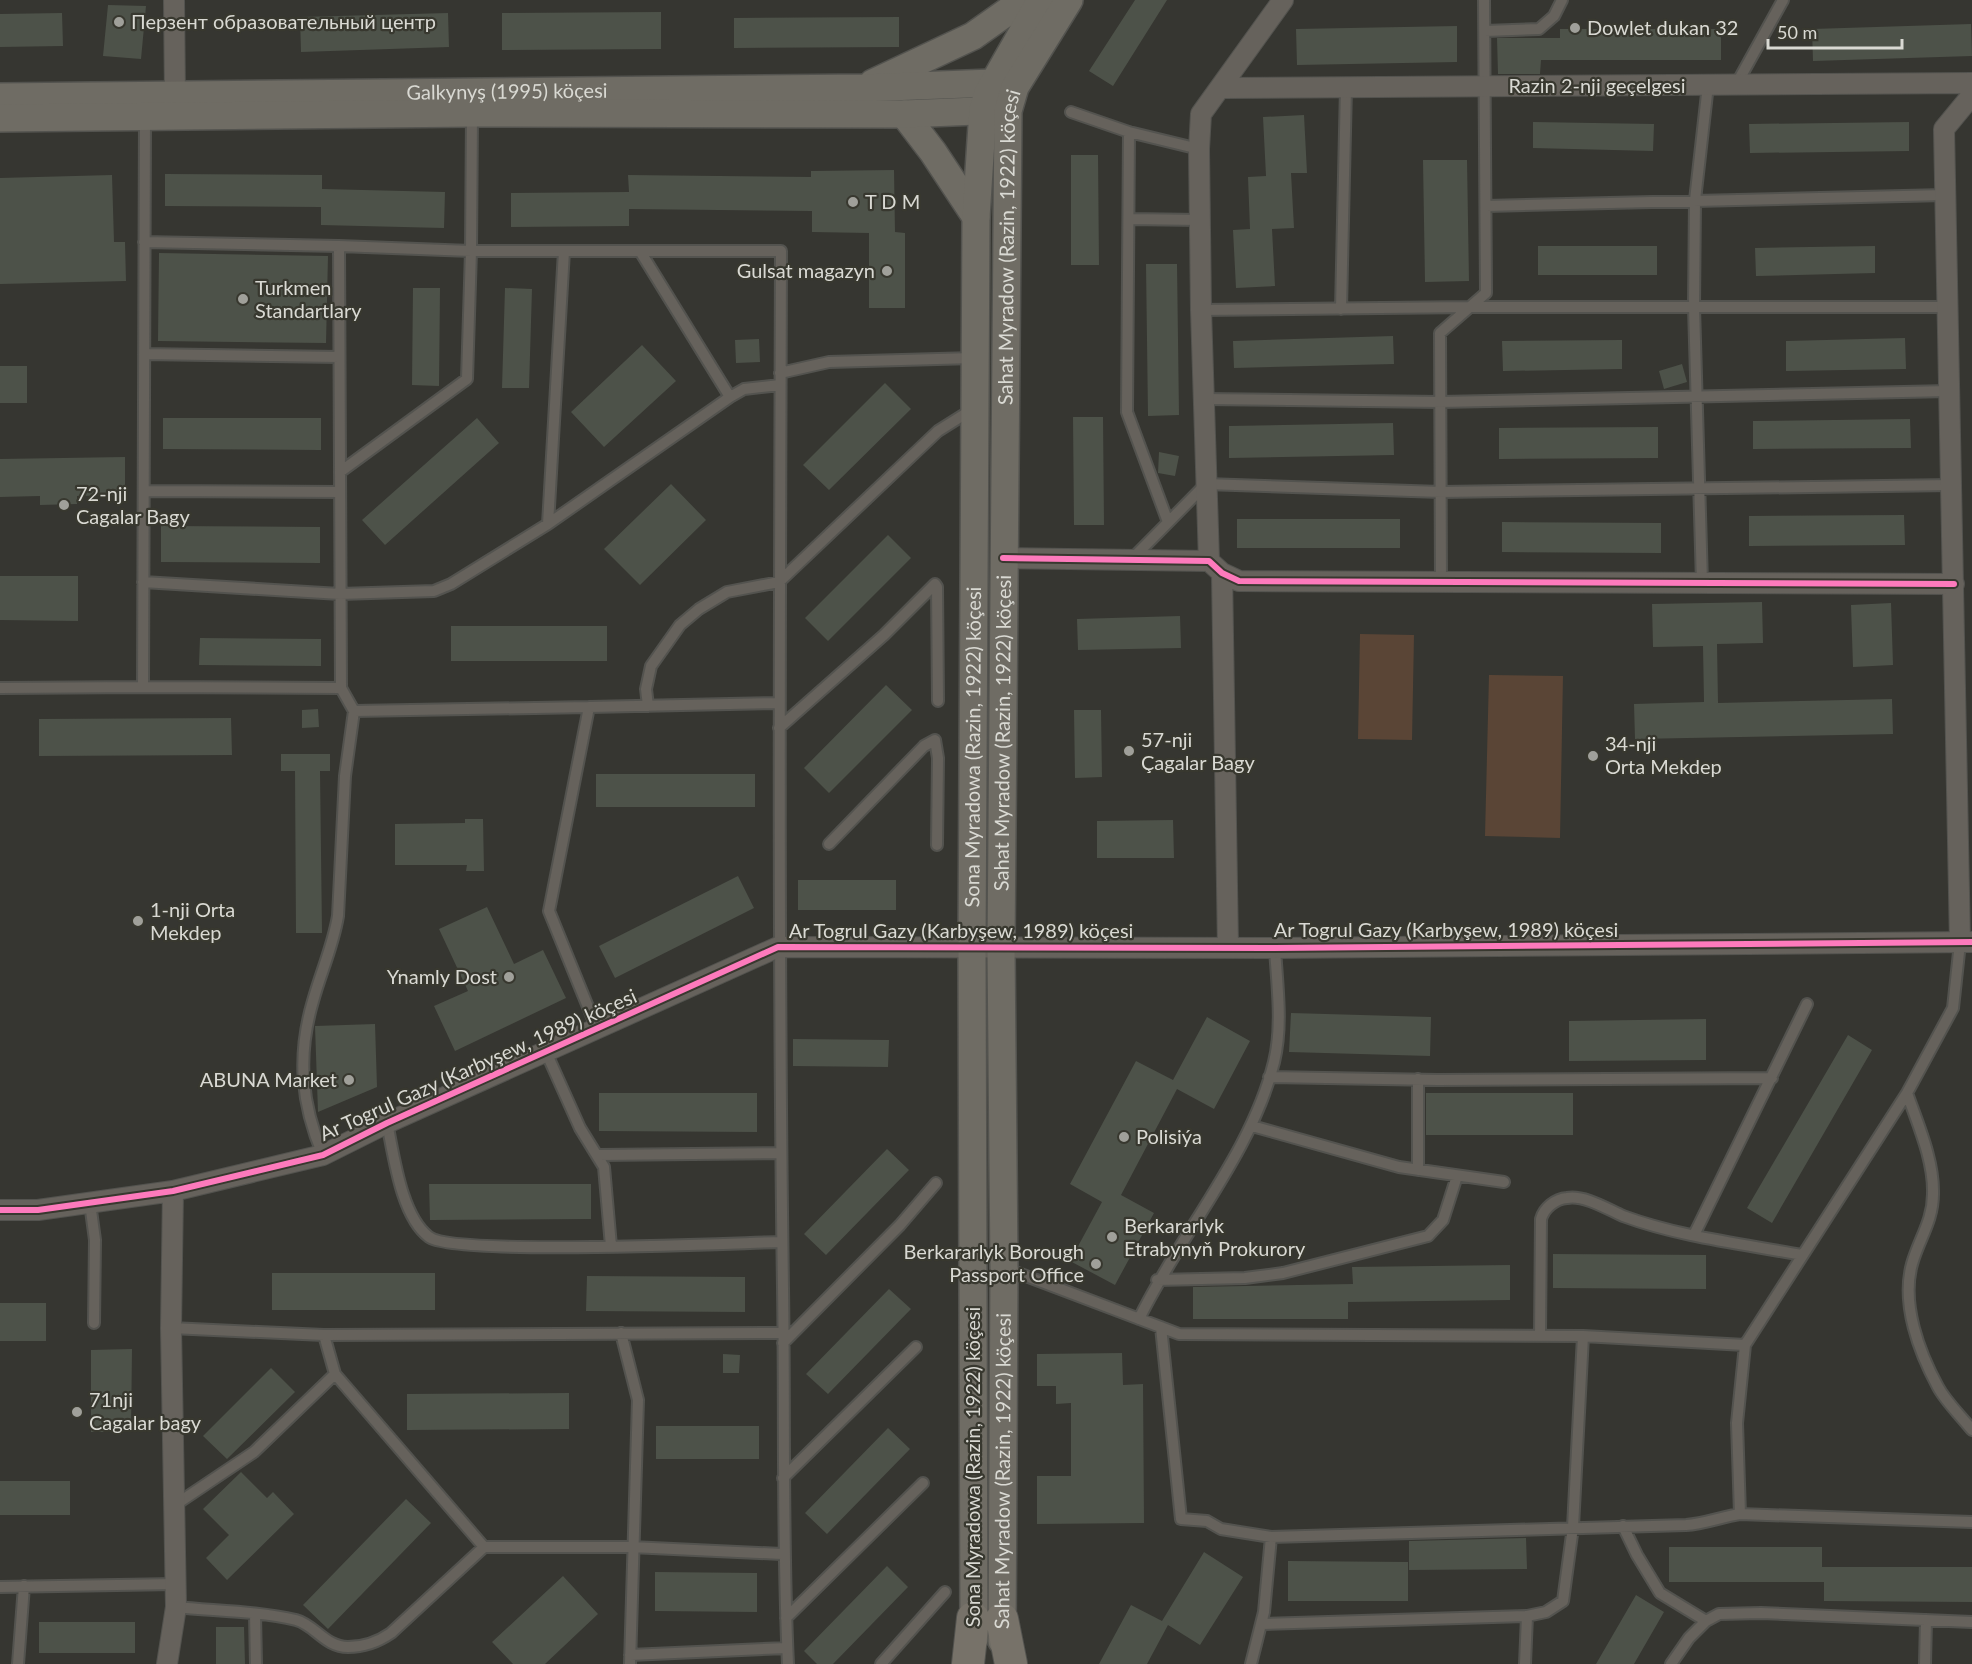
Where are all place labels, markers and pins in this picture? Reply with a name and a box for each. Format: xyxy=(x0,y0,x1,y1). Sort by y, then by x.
place label: Перзент образовательный центр xyxy=(131,9,436,33)
marker: Перзент образовательный центр xyxy=(112,15,126,29)
place label: Dowlet dukan 32 xyxy=(1587,15,1738,39)
marker: Dowlet dukan 32 xyxy=(1568,21,1582,35)
place label: T D M xyxy=(865,189,920,213)
marker: T D M xyxy=(846,195,860,209)
place label: Gulsat magazyn xyxy=(737,258,875,282)
marker: Gulsat magazyn xyxy=(880,264,894,278)
place label: Turkmen Standartlary xyxy=(255,275,362,322)
marker: Turkmen Standartlary xyxy=(236,292,250,306)
place label: 72-nji Cagalar Bagy xyxy=(76,481,190,528)
marker: 72-nji Cagalar Bagy xyxy=(57,498,71,512)
place label: 57-nji Çagalar Bagy xyxy=(1141,727,1255,774)
place label: 34-nji Orta Mekdep xyxy=(1605,731,1722,778)
marker: 57-nji Çagalar Bagy xyxy=(1122,744,1136,758)
marker: 34-nji Orta Mekdep xyxy=(1586,749,1600,763)
place label: 1-nji Orta Mekdep xyxy=(150,897,235,944)
marker: 1-nji Orta Mekdep xyxy=(131,914,145,928)
place label: Ynamly Dost xyxy=(387,964,497,988)
marker: Ynamly Dost xyxy=(502,970,516,984)
place label: ABUNA Market xyxy=(200,1067,337,1091)
marker: ABUNA Market xyxy=(342,1073,356,1087)
place label: Polisiýa xyxy=(1136,1124,1202,1148)
marker: Polisiýa xyxy=(1117,1130,1131,1144)
place label: Berkararlyk Etrabynyň Prokurory xyxy=(1124,1213,1306,1260)
marker: Berkararlyk Etrabynyň Prokurory xyxy=(1105,1230,1119,1244)
place label: Berkararlyk Borough Passport Office xyxy=(904,1239,1084,1286)
marker: Berkararlyk Borough Passport Office xyxy=(1089,1257,1103,1271)
place label: 71nji Cagalar bagy xyxy=(89,1387,202,1434)
marker: 71nji Cagalar bagy xyxy=(70,1405,84,1419)

